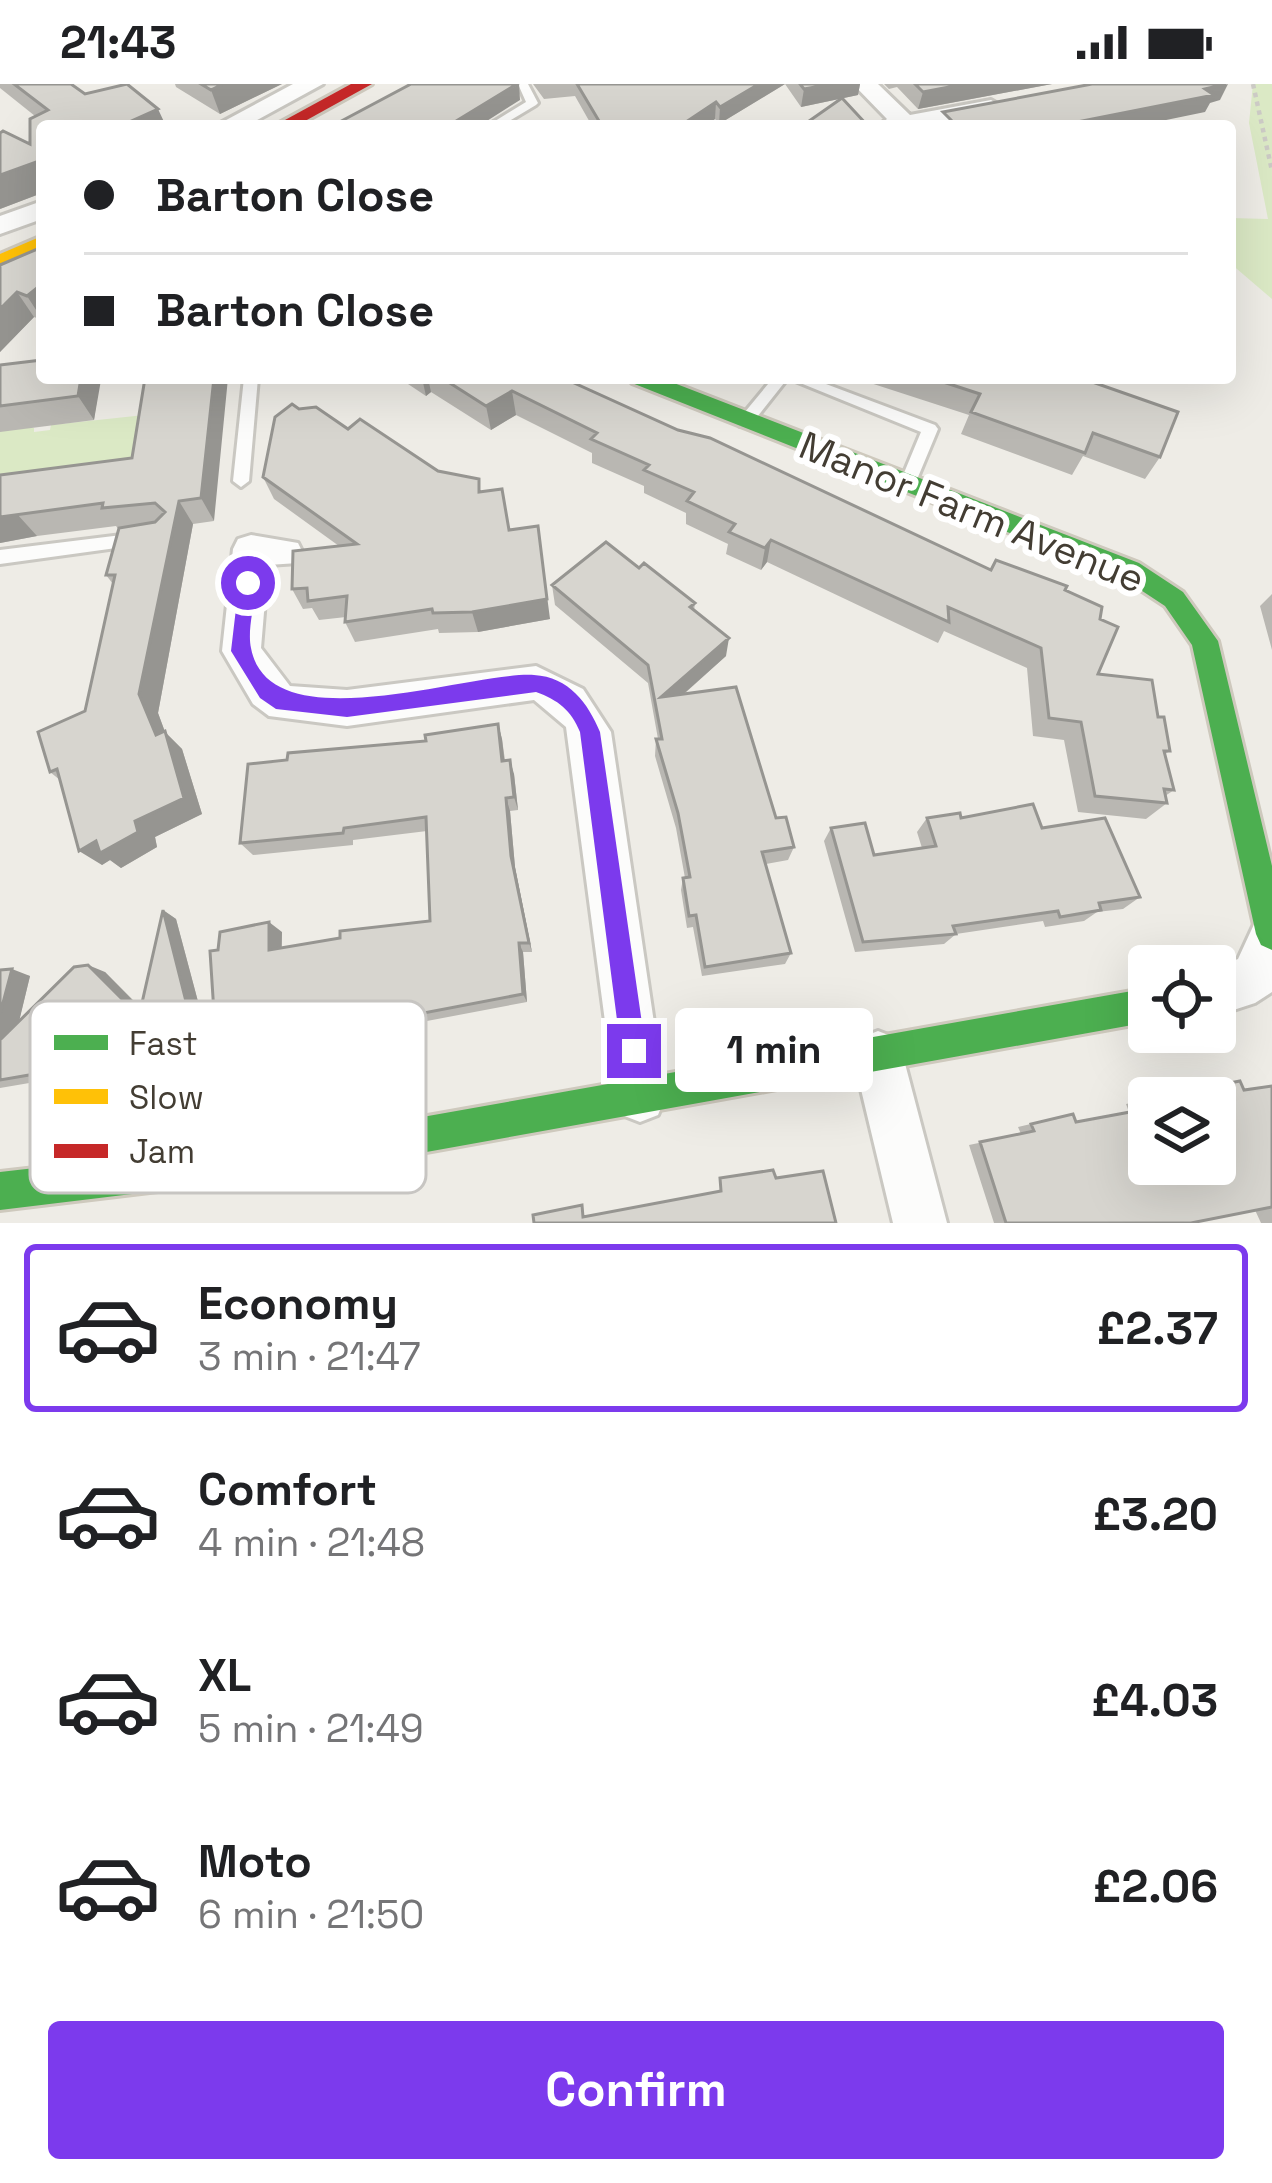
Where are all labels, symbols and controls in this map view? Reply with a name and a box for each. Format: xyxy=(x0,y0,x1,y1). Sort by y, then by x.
text: 21:43 xyxy=(60,14,176,71)
text: Barton Close xyxy=(156,167,434,224)
text: Barton Close xyxy=(156,282,434,339)
street label: Manor Farm Avenue xyxy=(792,420,1152,604)
route start xyxy=(221,556,275,610)
map controls xyxy=(1128,945,1236,1185)
button: locate xyxy=(1128,945,1236,1053)
legend xyxy=(30,1001,426,1193)
callout: 1 min xyxy=(676,1009,874,1093)
text: Fast xyxy=(129,1023,198,1065)
route end xyxy=(607,1024,661,1078)
text: 1 min xyxy=(726,1025,822,1074)
text: Slow xyxy=(129,1077,204,1119)
button: layers xyxy=(1128,1077,1236,1185)
text: Jam xyxy=(129,1131,195,1173)
icon: car xyxy=(54,1274,162,1382)
text: Economy xyxy=(198,1275,398,1332)
text: £2.37 xyxy=(1097,1300,1218,1357)
text: 3 min · 21:47 xyxy=(198,1332,421,1381)
icon: car xyxy=(54,1460,162,1568)
text: Comfort xyxy=(198,1461,377,1518)
text: £3.20 xyxy=(1093,1486,1218,1543)
text: 4 min · 21:48 xyxy=(198,1518,425,1567)
icon: car xyxy=(54,1646,162,1754)
text: XL xyxy=(198,1647,251,1704)
text: £4.03 xyxy=(1091,1672,1218,1729)
text: 5 min · 21:49 xyxy=(198,1704,424,1753)
icon: car xyxy=(54,1832,162,1940)
text: Moto xyxy=(198,1833,312,1890)
text: £2.06 xyxy=(1093,1858,1218,1915)
text: 6 min · 21:50 xyxy=(198,1890,424,1939)
button: Confirm xyxy=(48,2021,1224,2159)

